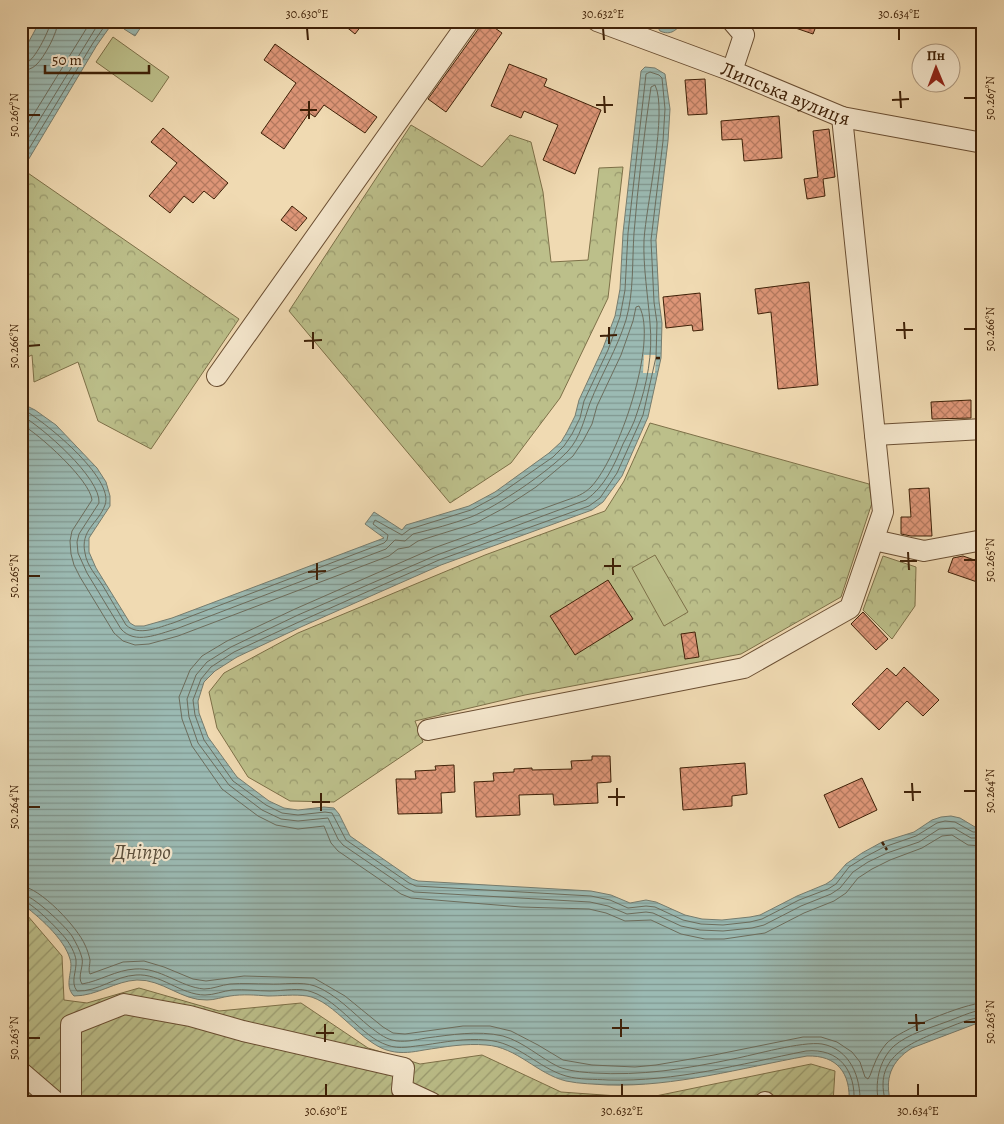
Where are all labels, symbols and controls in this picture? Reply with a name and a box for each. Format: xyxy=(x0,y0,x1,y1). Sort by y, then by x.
text: 30.630°E xyxy=(286,6,328,22)
text: 30.632°E xyxy=(582,6,624,22)
text: 30.634°E xyxy=(878,6,920,22)
scale bar xyxy=(45,42,149,74)
north arrow xyxy=(912,42,962,92)
text: Пн xyxy=(926,46,945,65)
text: 50 m xyxy=(52,50,82,70)
street label: Липська вулиця xyxy=(717,55,852,132)
text: 50.267°N xyxy=(982,76,998,120)
text: 50.267°N xyxy=(6,93,22,137)
text: 50.266°N xyxy=(982,307,998,351)
text: 50.266°N xyxy=(6,324,22,368)
text: 50.265°N xyxy=(982,538,998,582)
text: 50.265°N xyxy=(6,554,22,598)
text: 50.264°N xyxy=(982,769,998,813)
text: 50.264°N xyxy=(6,785,22,829)
water label: Дніпро xyxy=(111,838,171,866)
text: 50.263°N xyxy=(982,1000,998,1044)
text: 50.263°N xyxy=(6,1016,22,1060)
text: 30.630°E xyxy=(305,1103,347,1119)
text: 30.632°E xyxy=(601,1103,643,1119)
text: 30.634°E xyxy=(897,1103,939,1119)

